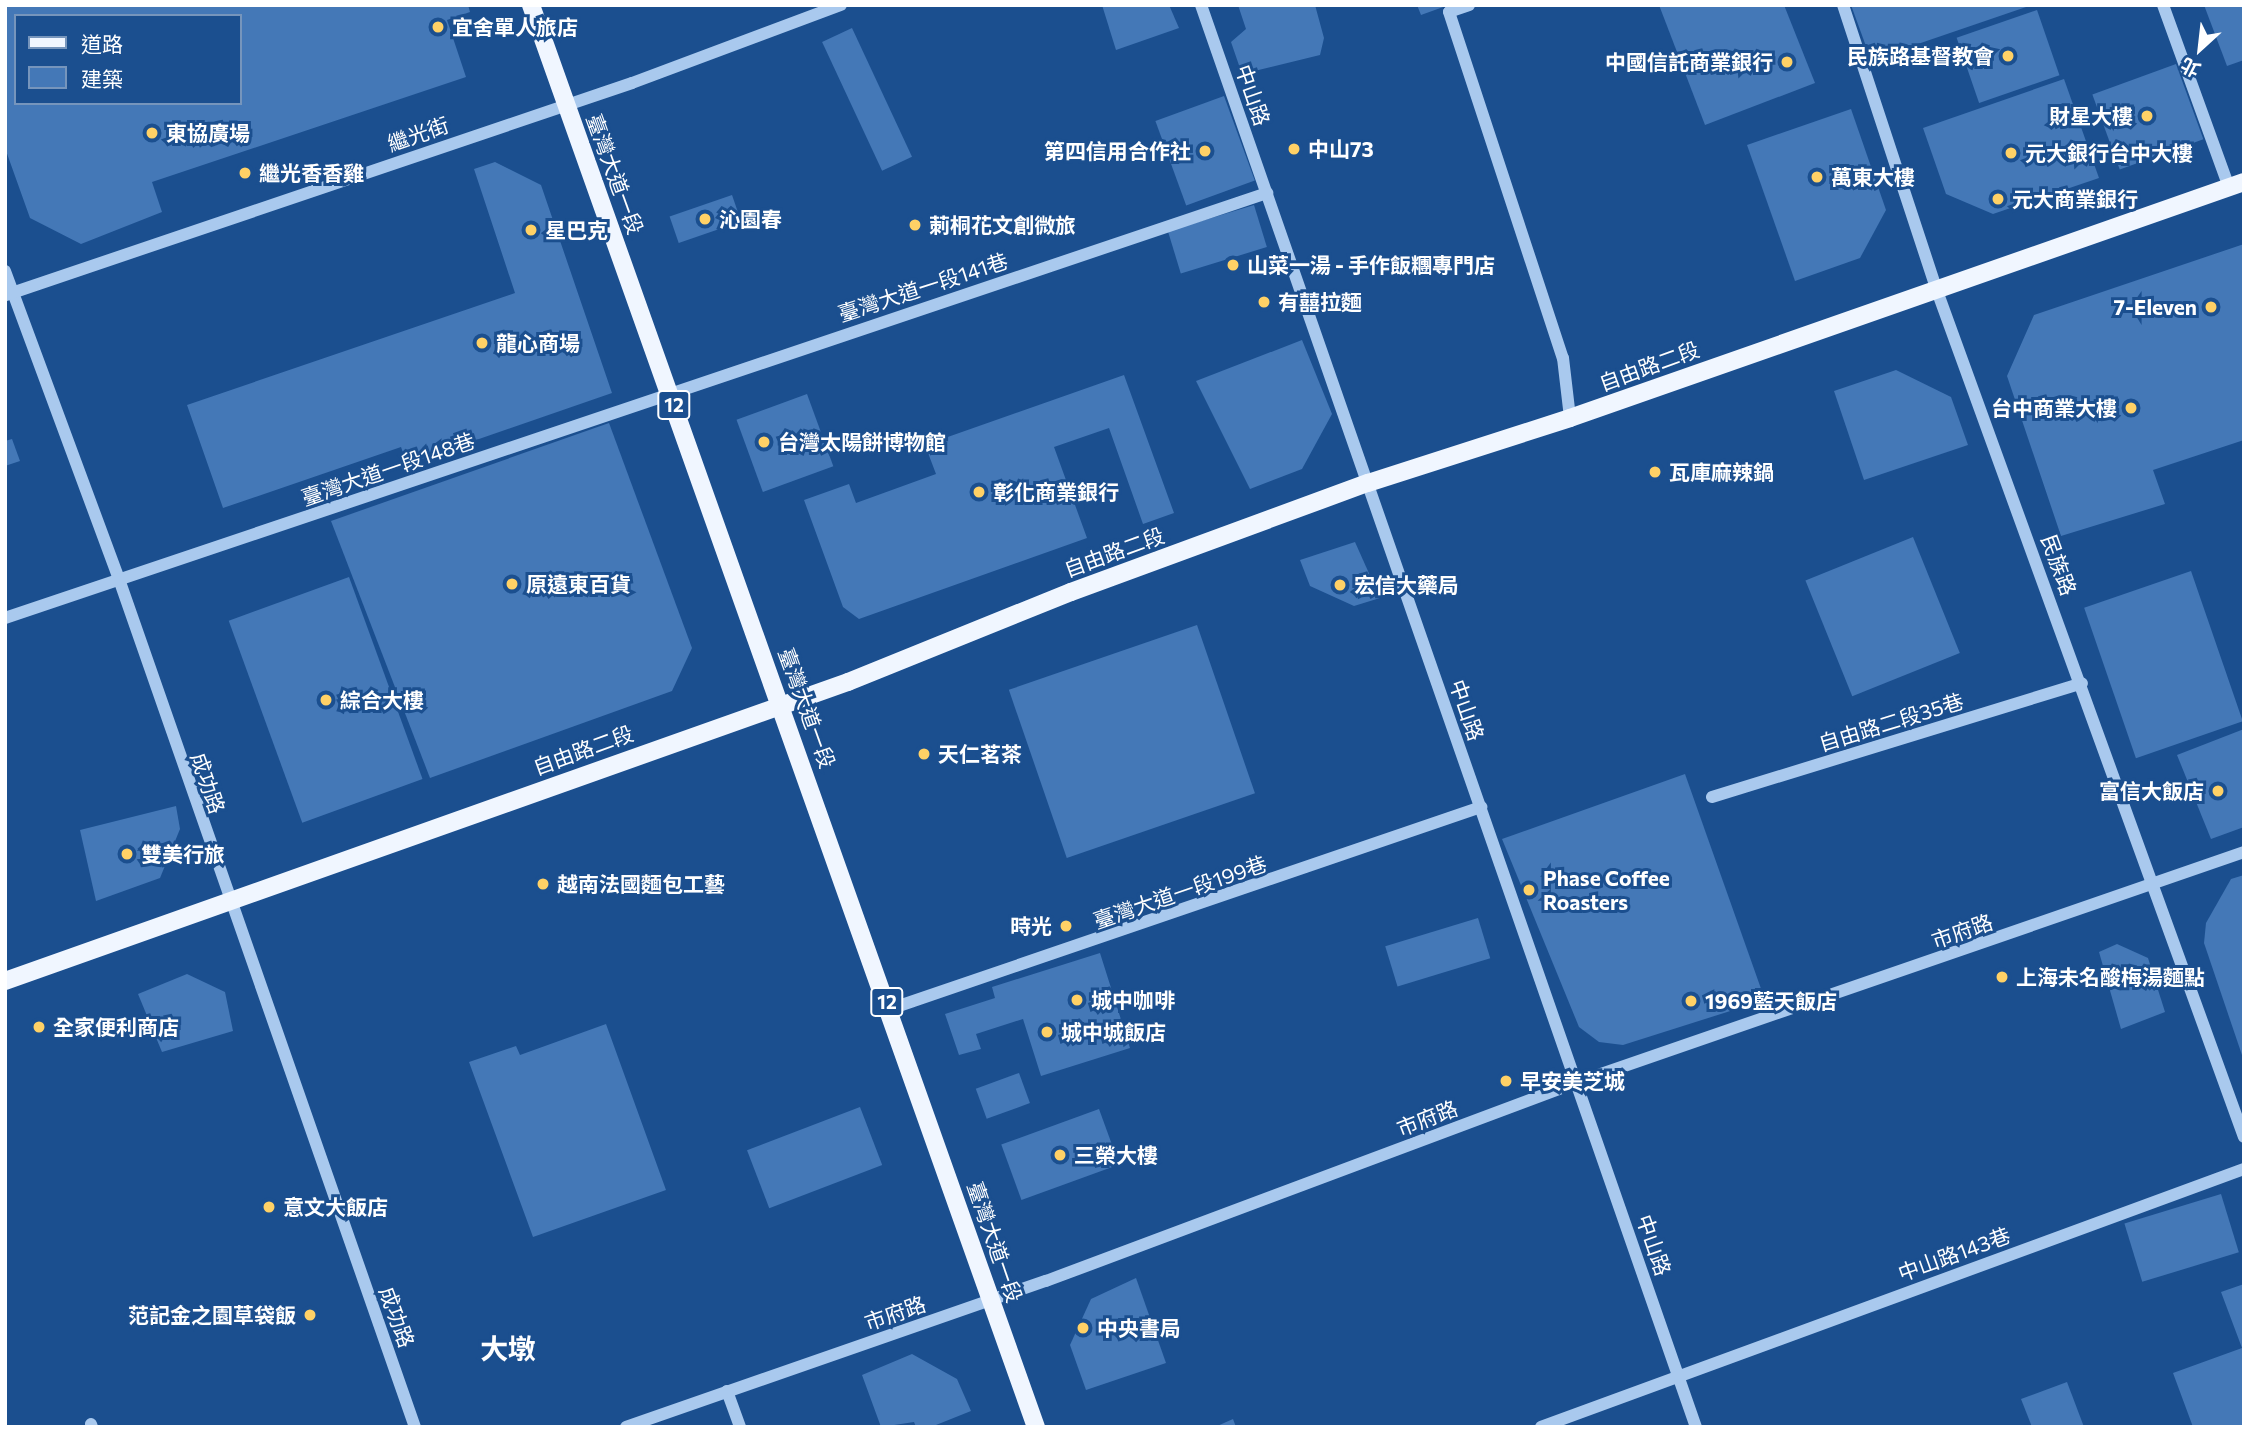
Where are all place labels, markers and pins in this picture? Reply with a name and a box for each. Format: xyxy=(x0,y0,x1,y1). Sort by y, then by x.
place label: 宜舍單人旅店 xyxy=(452,14,578,40)
marker: 宜舍單人旅店 xyxy=(430,19,446,35)
place label: 民族路基督教會 xyxy=(1847,43,1994,69)
marker: 民族路基督教會 xyxy=(2000,48,2016,64)
place label: 中國信託商業銀行 xyxy=(1605,49,1773,75)
marker: 中國信託商業銀行 xyxy=(1779,54,1795,70)
place label: 財星大樓 xyxy=(2049,103,2133,129)
marker: 財星大樓 xyxy=(2139,108,2155,124)
place label: 東協廣場 xyxy=(166,120,250,146)
marker: 東協廣場 xyxy=(144,125,160,141)
place label: 中山73 xyxy=(1308,136,1374,162)
place label: 第四信用合作社 xyxy=(1044,138,1191,164)
place label: 元大銀行台中大樓 xyxy=(2025,140,2193,166)
marker: 中山73 xyxy=(1286,141,1302,157)
marker: 第四信用合作社 xyxy=(1197,143,1213,159)
marker: 元大銀行台中大樓 xyxy=(2003,145,2019,161)
place label: 繼光香香雞 xyxy=(259,160,364,186)
place label: 萬東大樓 xyxy=(1831,164,1915,190)
marker: 繼光香香雞 xyxy=(237,165,253,181)
marker: 萬東大樓 xyxy=(1809,169,1825,185)
place label: 元大商業銀行 xyxy=(2012,186,2138,212)
marker: 元大商業銀行 xyxy=(1990,191,2006,207)
place label: 沁園春 xyxy=(719,206,782,232)
marker: 沁園春 xyxy=(697,211,713,227)
place label: 莿桐花文創微旅 xyxy=(929,212,1076,238)
place label: 星巴克 xyxy=(545,217,608,243)
marker: 莿桐花文創微旅 xyxy=(907,217,923,233)
marker: 星巴克 xyxy=(523,222,539,238)
place label: 山菜一湯 - 手作飯糰專門店 xyxy=(1247,252,1495,278)
marker: 山菜一湯 - 手作飯糰專門店 xyxy=(1225,257,1241,273)
place label: 有囍拉麵 xyxy=(1278,289,1362,315)
marker: 有囍拉麵 xyxy=(1256,294,1272,310)
place label: 7-Eleven xyxy=(2113,294,2197,320)
marker: 7-Eleven xyxy=(2203,299,2219,315)
place label: 龍心商場 xyxy=(496,330,580,356)
marker: 龍心商場 xyxy=(474,335,490,351)
place label: 台中商業大樓 xyxy=(1991,395,2117,421)
marker: 台中商業大樓 xyxy=(2123,400,2139,416)
place label: 台灣太陽餅博物館 xyxy=(778,429,946,455)
marker: 台灣太陽餅博物館 xyxy=(756,434,772,450)
place label: 瓦庫麻辣鍋 xyxy=(1669,459,1774,485)
marker: 瓦庫麻辣鍋 xyxy=(1647,464,1663,480)
place label: 彰化商業銀行 xyxy=(993,479,1119,505)
marker: 彰化商業銀行 xyxy=(971,484,987,500)
place label: 原遠東百貨 xyxy=(526,571,631,597)
place label: 宏信大藥局 xyxy=(1354,572,1459,598)
marker: 原遠東百貨 xyxy=(504,576,520,592)
marker: 宏信大藥局 xyxy=(1332,577,1348,593)
place label: 綜合大樓 xyxy=(340,687,424,713)
marker: 綜合大樓 xyxy=(318,692,334,708)
place label: 天仁茗茶 xyxy=(938,741,1022,767)
marker: 天仁茗茶 xyxy=(916,746,932,762)
place label: 富信大飯店 xyxy=(2099,778,2204,804)
marker: 富信大飯店 xyxy=(2210,783,2226,799)
place label: 雙美行旅 xyxy=(141,841,225,867)
marker: 雙美行旅 xyxy=(119,846,135,862)
place label: Phase Coffee Roasters xyxy=(1543,865,1670,915)
place label: 越南法國麵包工藝 xyxy=(557,871,725,897)
marker: 越南法國麵包工藝 xyxy=(535,876,551,892)
marker: Phase Coffee Roasters xyxy=(1521,882,1537,898)
place label: 時光 xyxy=(1010,913,1052,939)
marker: 時光 xyxy=(1058,918,1074,934)
place label: 上海未名酸梅湯麵點 xyxy=(2016,964,2205,990)
marker: 上海未名酸梅湯麵點 xyxy=(1994,969,2010,985)
place label: 城中咖啡 xyxy=(1091,987,1175,1013)
place label: 1969藍天飯店 xyxy=(1705,988,1837,1014)
marker: 城中咖啡 xyxy=(1069,992,1085,1008)
marker: 1969藍天飯店 xyxy=(1683,993,1699,1009)
place label: 全家便利商店 xyxy=(53,1014,179,1040)
marker: 全家便利商店 xyxy=(31,1019,47,1035)
place label: 城中城飯店 xyxy=(1061,1019,1166,1045)
marker: 城中城飯店 xyxy=(1039,1024,1055,1040)
place label: 早安美芝城 xyxy=(1520,1068,1625,1094)
marker: 早安美芝城 xyxy=(1498,1073,1514,1089)
place label: 三榮大樓 xyxy=(1074,1142,1158,1168)
marker: 三榮大樓 xyxy=(1052,1147,1068,1163)
place label: 意文大飯店 xyxy=(283,1194,388,1220)
marker: 意文大飯店 xyxy=(261,1199,277,1215)
place label: 范記金之園草袋飯 xyxy=(128,1302,296,1328)
marker: 范記金之園草袋飯 xyxy=(302,1307,318,1323)
place label: 中央書局 xyxy=(1097,1315,1181,1341)
marker: 中央書局 xyxy=(1075,1320,1091,1336)

